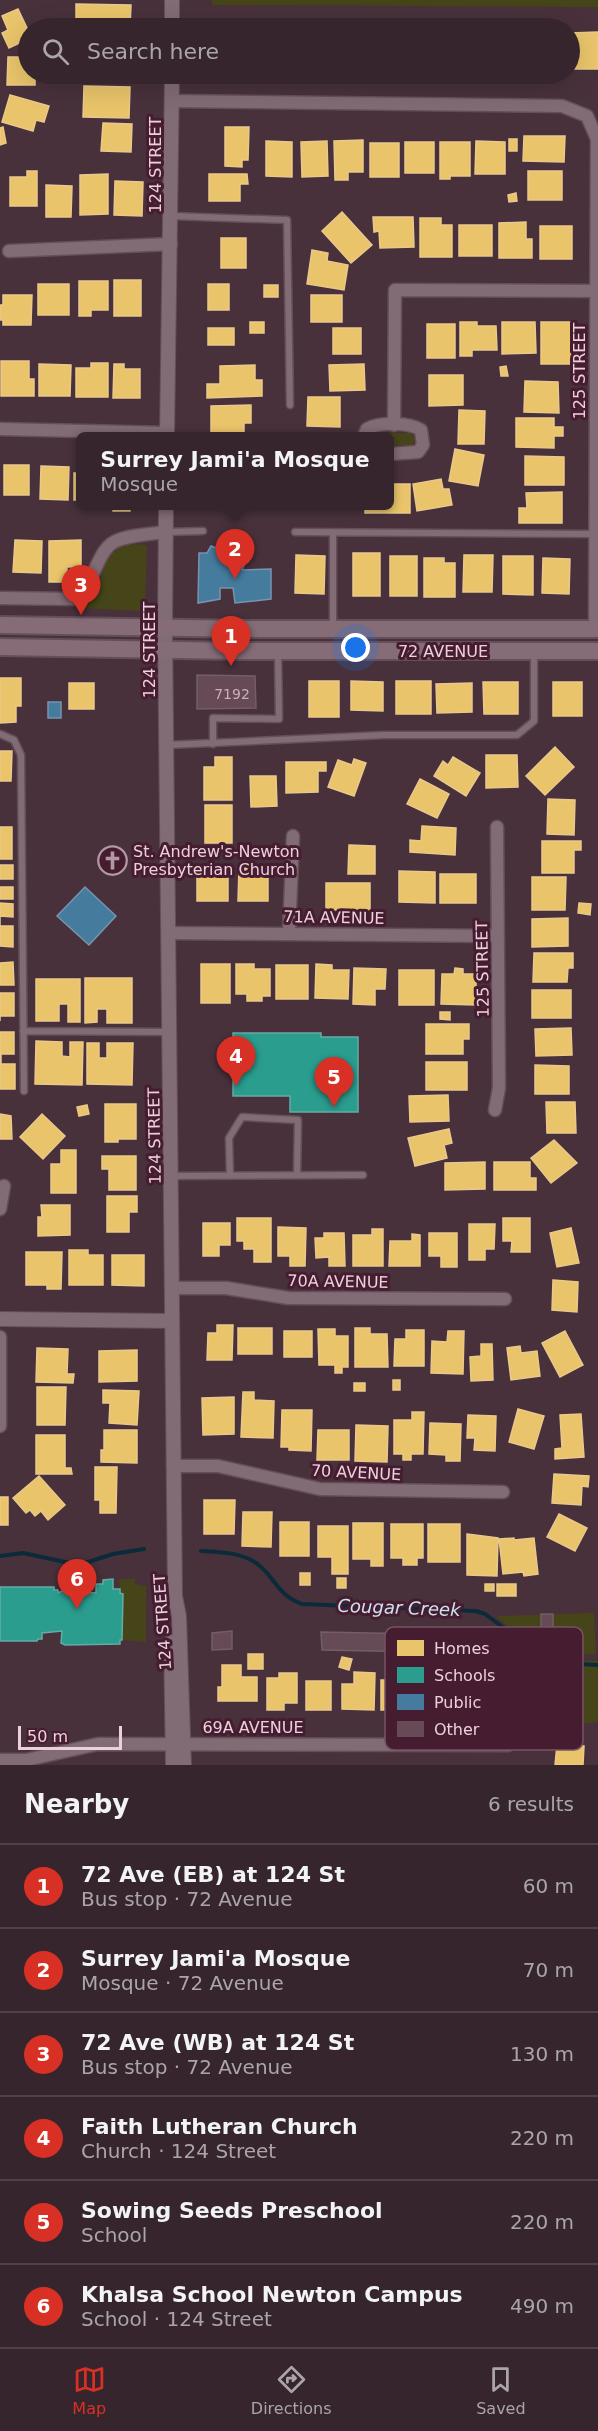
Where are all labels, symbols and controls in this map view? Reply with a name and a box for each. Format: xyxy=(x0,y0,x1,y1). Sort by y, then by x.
search box xyxy=(18,18,580,84)
icon: search xyxy=(39,35,72,68)
text: Search here xyxy=(87,39,219,64)
street label: 124 STREET xyxy=(146,116,165,213)
street label: 125 STREET xyxy=(570,322,589,419)
popup xyxy=(76,432,394,510)
text: Surrey Jami'a Mosque xyxy=(100,447,370,472)
text: Mosque xyxy=(100,472,178,496)
pin: 2 xyxy=(216,530,254,579)
pin: 3 xyxy=(62,566,100,615)
street label: 124 STREET xyxy=(140,601,159,698)
pin: 1 xyxy=(212,616,250,666)
your location xyxy=(341,633,370,662)
street label: 72 AVENUE xyxy=(398,642,488,661)
house number: 7192 xyxy=(214,686,250,702)
place label: St. Andrew's-Newton Presbyterian Church xyxy=(133,842,300,879)
church icon: St. Andrew's-Newton Presbyterian Church xyxy=(96,844,128,876)
street label: 71A AVENUE xyxy=(283,907,385,928)
street label: 125 STREET xyxy=(472,920,493,1017)
pin: 4 xyxy=(216,1036,256,1086)
pin: 5 xyxy=(314,1058,354,1107)
street label: 124 STREET xyxy=(144,1087,165,1184)
street label: 70A AVENUE xyxy=(287,1271,389,1292)
street label: 70 AVENUE xyxy=(310,1461,402,1484)
pin: 6 xyxy=(58,1560,97,1609)
street label: 124 STREET xyxy=(150,1573,175,1671)
water label: Cougar Creek xyxy=(337,1595,462,1620)
legend xyxy=(385,1627,583,1750)
text: Homes xyxy=(434,1639,490,1658)
text: Schools xyxy=(434,1666,495,1685)
text: Public xyxy=(434,1693,481,1712)
street label: 69A AVENUE xyxy=(202,1718,304,1737)
text: Other xyxy=(434,1720,480,1739)
scale bar xyxy=(18,1723,122,1750)
text: 50 m xyxy=(27,1727,68,1746)
text: Nearby xyxy=(24,1789,129,1819)
text: 6 results xyxy=(488,1792,574,1816)
text: 72 Ave (EB) at 124 St xyxy=(81,1862,345,1887)
text: 1 xyxy=(37,1874,50,1898)
text: 60 m xyxy=(523,1874,574,1898)
text: Bus stop · 72 Avenue xyxy=(81,1887,293,1911)
text: Surrey Jami'a Mosque xyxy=(81,1946,350,1971)
text: 2 xyxy=(37,1958,50,1982)
text: 70 m xyxy=(523,1958,574,1982)
text: Mosque · 72 Avenue xyxy=(81,1971,284,1995)
text: 72 Ave (WB) at 124 St xyxy=(81,2030,354,2055)
text: 3 xyxy=(37,2042,50,2066)
text: 130 m xyxy=(510,2042,574,2066)
text: Bus stop · 72 Avenue xyxy=(81,2055,293,2079)
text: Faith Lutheran Church xyxy=(81,2114,358,2139)
text: 4 xyxy=(37,2126,50,2150)
text: 220 m xyxy=(510,2126,574,2150)
text: Church · 124 Street xyxy=(81,2139,276,2163)
text: Sowing Seeds Preschool xyxy=(81,2198,383,2223)
text: 5 xyxy=(37,2210,50,2234)
text: 220 m xyxy=(510,2210,574,2234)
text: School xyxy=(81,2223,147,2247)
text: Khalsa School Newton Campus xyxy=(81,2282,463,2307)
text: 6 xyxy=(37,2294,50,2318)
text: 490 m xyxy=(510,2294,574,2318)
text: School · 124 Street xyxy=(81,2307,272,2331)
tab: Map xyxy=(72,2363,106,2418)
tab: Directions xyxy=(251,2363,331,2418)
tab: Saved xyxy=(476,2363,526,2418)

